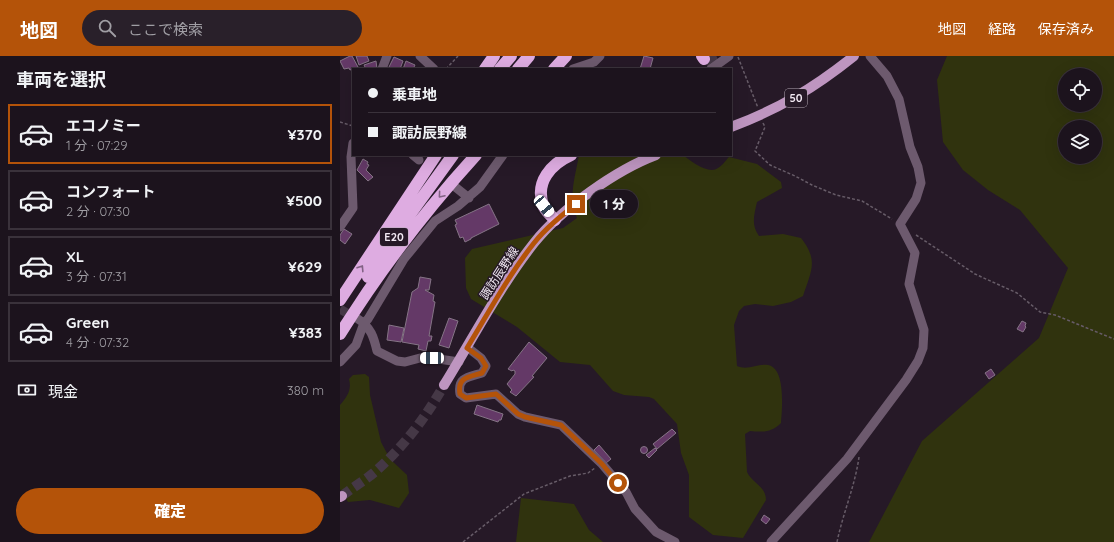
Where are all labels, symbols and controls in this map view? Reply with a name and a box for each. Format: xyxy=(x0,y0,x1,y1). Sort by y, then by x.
search box xyxy=(82,10,362,46)
icon: search xyxy=(96,17,118,39)
text: 地図 xyxy=(20,18,58,42)
text: ここで検索 xyxy=(128,20,203,39)
text: 地図 xyxy=(938,20,966,38)
text: 経路 xyxy=(988,20,1016,38)
text: 保存済み xyxy=(1038,20,1094,38)
text: 車両を選択 xyxy=(16,68,106,91)
map controls xyxy=(1058,68,1102,164)
button: locate xyxy=(1058,68,1102,112)
text: 乗車地 xyxy=(392,85,437,104)
road number: 50 xyxy=(785,89,807,107)
icon: car xyxy=(18,116,54,152)
text: エコノミー xyxy=(66,116,141,135)
button: layers xyxy=(1058,120,1102,164)
text: 諏訪辰野線 xyxy=(392,123,467,142)
text: ¥370 xyxy=(288,125,322,144)
text: 1 分 · 07:29 xyxy=(66,137,128,153)
icon: car xyxy=(18,182,54,218)
text: コンフォート xyxy=(66,182,156,201)
one-way arrow xyxy=(438,190,445,197)
callout: 1 分 xyxy=(590,190,638,218)
text: ¥500 xyxy=(286,191,322,210)
car xyxy=(532,193,556,219)
route end xyxy=(567,195,585,213)
text: 1 分 xyxy=(603,196,625,212)
text: 2 分 · 07:30 xyxy=(66,203,130,219)
road number: E20 xyxy=(380,228,408,246)
street label: 諏訪辰野線 xyxy=(476,244,522,302)
text: XL xyxy=(66,247,84,266)
icon: car xyxy=(18,248,54,284)
text: ¥629 xyxy=(288,257,322,276)
one-way arrow xyxy=(357,265,364,272)
text: 3 分 · 07:31 xyxy=(66,268,127,284)
text: Green xyxy=(66,313,109,332)
icon: car xyxy=(18,314,54,350)
text: ¥383 xyxy=(289,323,322,342)
text: 4 分 · 07:32 xyxy=(66,334,129,350)
car xyxy=(420,352,444,364)
icon: cash xyxy=(16,379,38,401)
text: 現金 xyxy=(48,382,78,401)
text: 380 m xyxy=(287,382,324,398)
route start xyxy=(609,474,627,492)
button: 確定 xyxy=(16,488,324,534)

